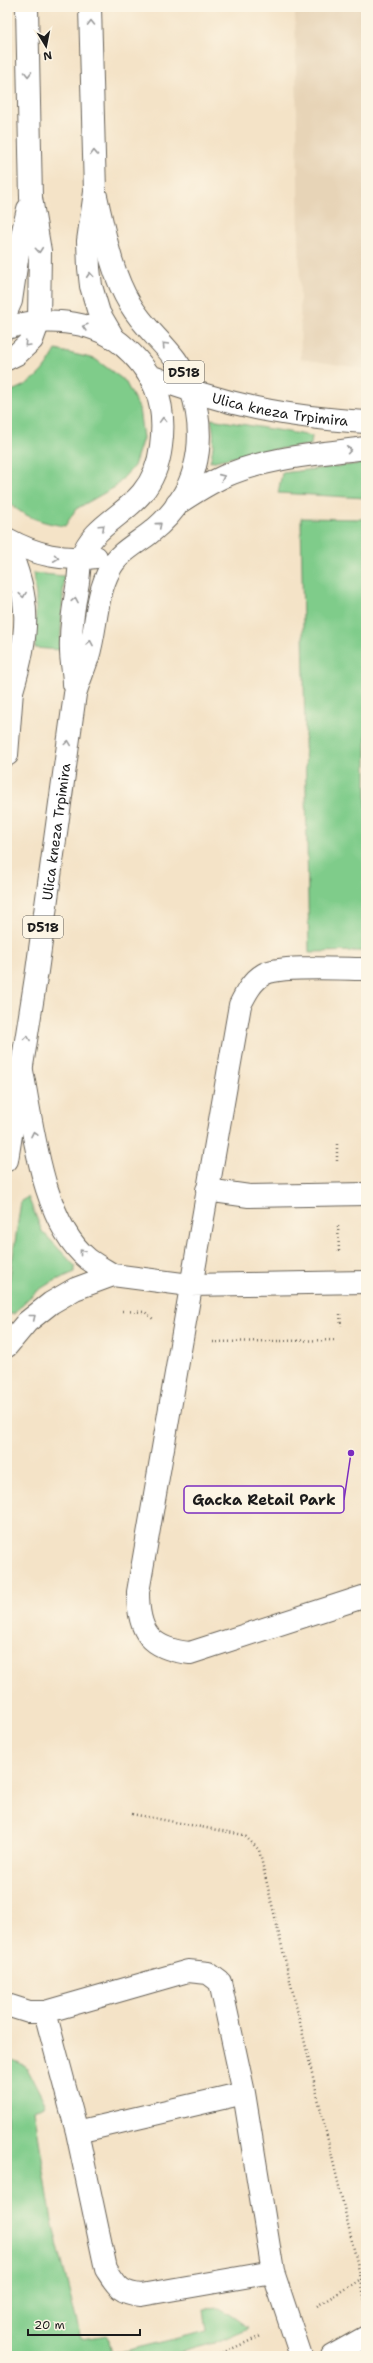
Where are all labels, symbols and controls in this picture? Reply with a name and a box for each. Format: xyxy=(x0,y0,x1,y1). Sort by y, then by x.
one-way arrow xyxy=(87,20,95,26)
north arrow xyxy=(26,26,66,66)
text: N xyxy=(42,47,53,64)
one-way arrow xyxy=(24,71,32,77)
one-way arrow xyxy=(90,150,98,156)
one-way arrow xyxy=(34,247,43,253)
one-way arrow xyxy=(85,272,94,278)
one-way arrow xyxy=(82,323,89,332)
one-way arrow xyxy=(24,339,32,347)
one-way arrow xyxy=(162,342,170,350)
road number: D518 xyxy=(164,361,204,383)
street label: Ulica kneza Trpimira xyxy=(210,389,349,430)
one-way arrow xyxy=(159,417,167,423)
one-way arrow xyxy=(346,446,352,455)
one-way arrow xyxy=(218,474,226,482)
one-way arrow xyxy=(155,523,162,530)
one-way arrow xyxy=(98,525,105,532)
one-way arrow xyxy=(53,553,59,562)
one-way arrow xyxy=(18,592,27,598)
one-way arrow xyxy=(70,596,79,603)
one-way arrow xyxy=(85,640,94,647)
one-way arrow xyxy=(64,740,73,746)
street label: Ulica kneza Trpimira xyxy=(38,762,74,901)
road number: D518 xyxy=(23,916,63,938)
one-way arrow xyxy=(22,1035,31,1041)
one-way arrow xyxy=(31,1131,39,1137)
one-way arrow xyxy=(80,1250,87,1257)
one-way arrow xyxy=(28,1315,35,1322)
callout: Gacka Retail Park xyxy=(184,1486,344,1513)
text: Gacka Retail Park xyxy=(192,1490,336,1510)
scale bar xyxy=(28,2311,140,2337)
text: 20 m xyxy=(34,2317,65,2333)

